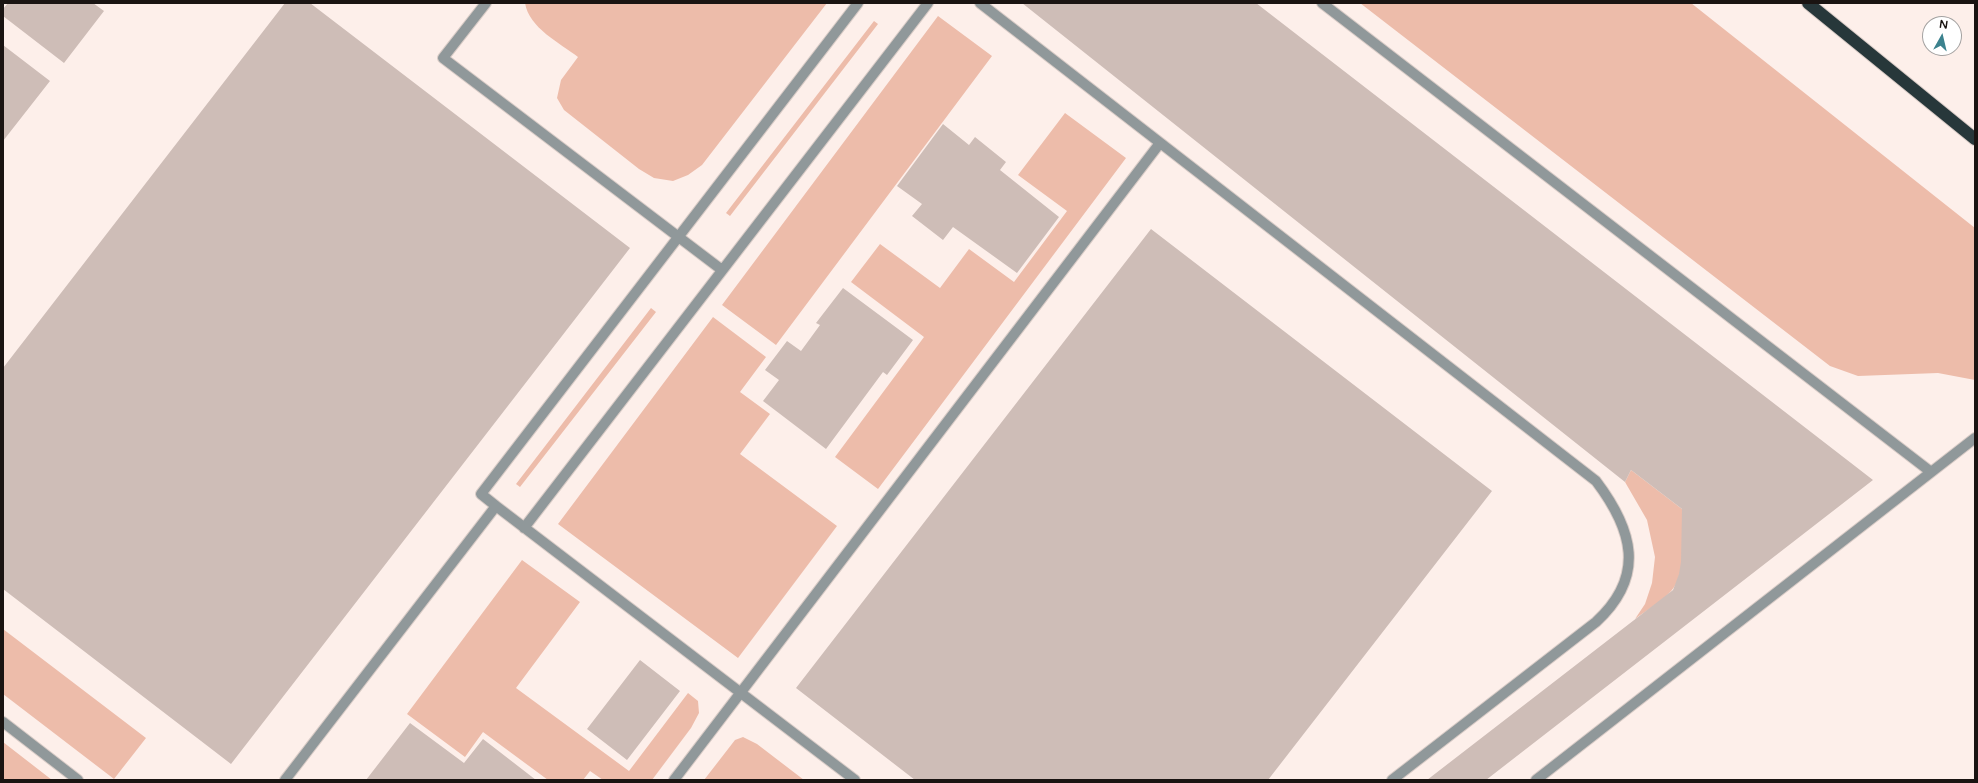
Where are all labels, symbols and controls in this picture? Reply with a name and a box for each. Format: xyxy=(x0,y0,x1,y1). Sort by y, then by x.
north arrow xyxy=(1922,16,1962,56)
text: N xyxy=(1938,18,1949,32)

